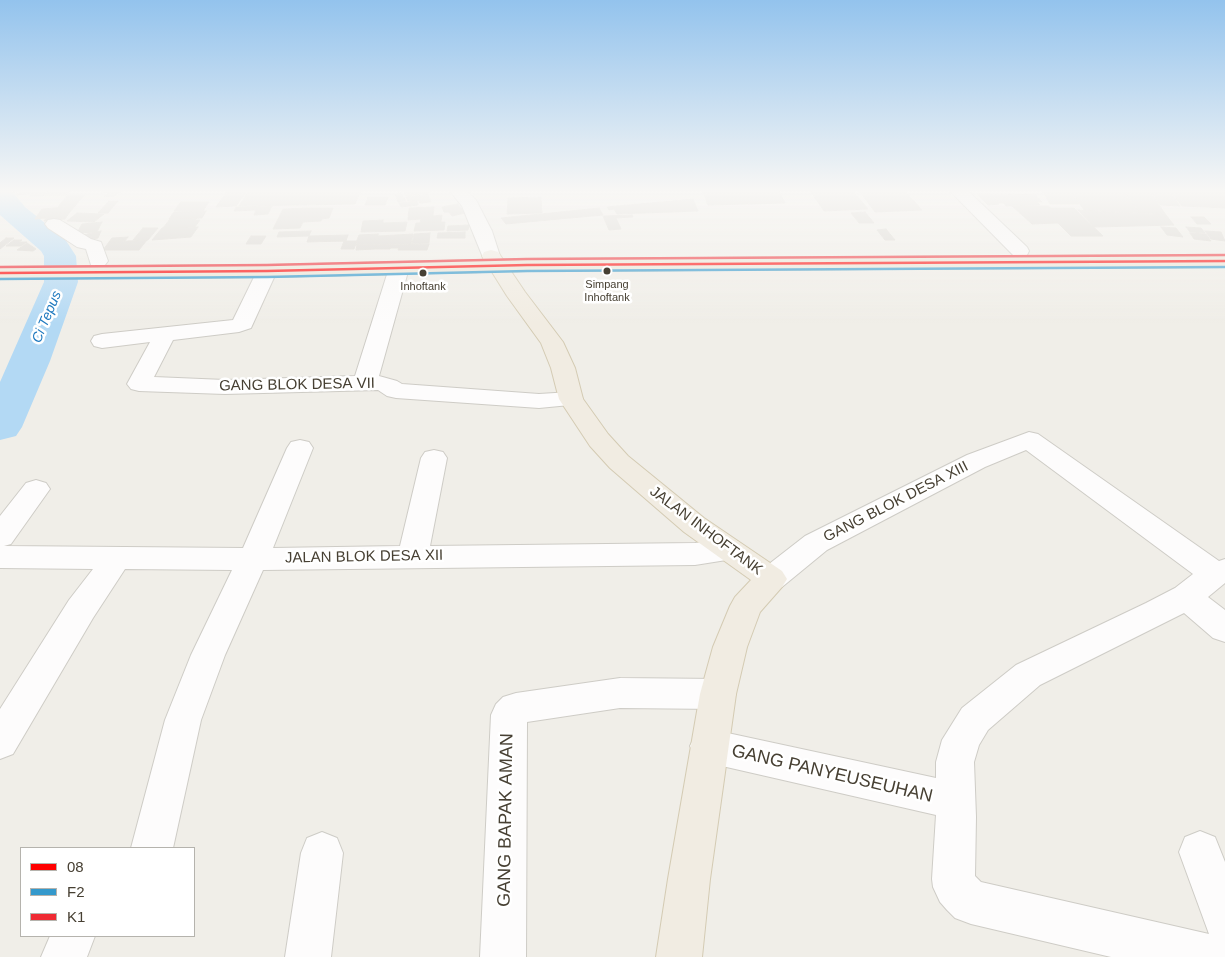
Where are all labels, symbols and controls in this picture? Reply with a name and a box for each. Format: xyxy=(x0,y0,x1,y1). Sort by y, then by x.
marker: Simpang Inhoftank xyxy=(602,266,612,276)
marker: Inhoftank xyxy=(418,268,428,278)
place label: Simpang Inhoftank xyxy=(584,278,630,304)
place label: Inhoftank xyxy=(400,280,446,294)
water label: Ci Tepus xyxy=(29,289,65,345)
street label: GANG BLOK DESA VII xyxy=(219,375,375,395)
street label: GANG BLOK DESA XIII xyxy=(821,458,971,546)
street label: JALAN INHOFTANK xyxy=(646,483,766,579)
street label: JALAN BLOK DESA XII xyxy=(285,547,443,567)
street label: GANG BAPAK AMAN xyxy=(494,733,518,907)
street label: GANG PANYEUSEUHAN xyxy=(729,740,935,808)
legend xyxy=(20,847,195,937)
text: 08 xyxy=(67,858,84,875)
text: F2 xyxy=(67,883,85,900)
text: K1 xyxy=(67,908,85,925)

